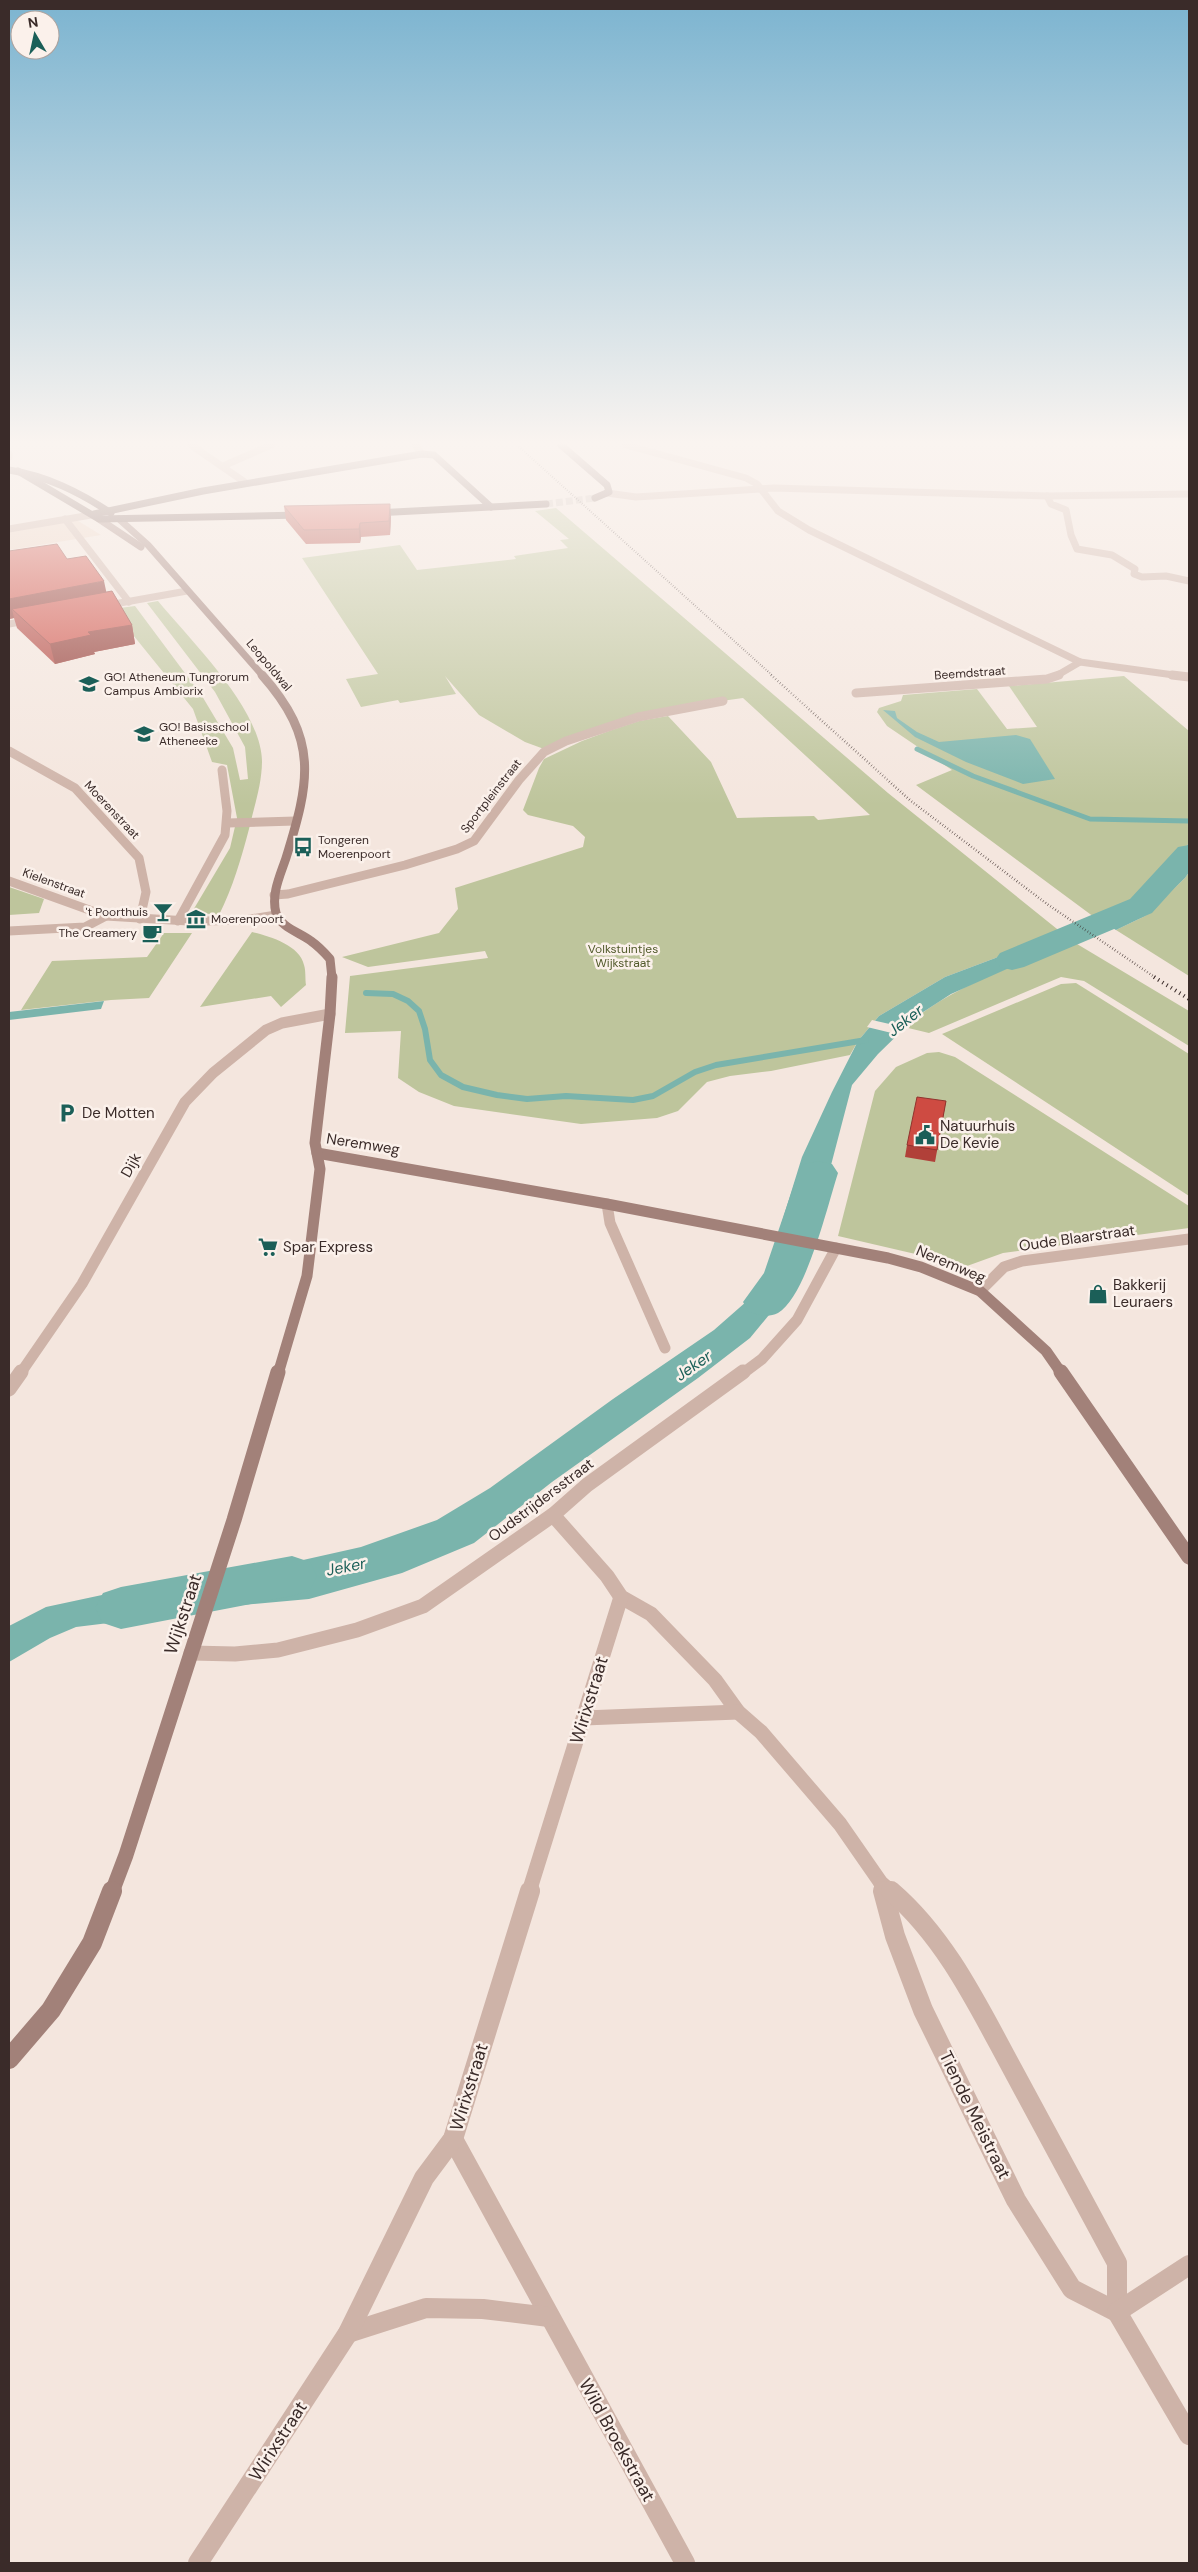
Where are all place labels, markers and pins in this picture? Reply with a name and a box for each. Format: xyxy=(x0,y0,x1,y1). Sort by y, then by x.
place label: GO! Atheneum Tungrorum Campus Ambiorix xyxy=(104,669,249,699)
school or university icon: GO! Atheneum Tungrorum Campus Ambiorix xyxy=(78,673,100,695)
place label: GO! Basisschool Atheneeke xyxy=(159,719,249,749)
school or university icon: GO! Basisschool Atheneeke xyxy=(133,723,155,745)
place label: Tongeren Moerenpoort xyxy=(318,832,391,862)
bus stop icon: Tongeren Moerenpoort xyxy=(292,836,314,858)
bar icon: 't Poorthuis xyxy=(152,901,174,923)
place label: 't Poorthuis xyxy=(86,904,148,920)
museum icon: Moerenpoort xyxy=(185,908,207,930)
place label: Moerenpoort xyxy=(211,911,284,927)
cafe icon: The Creamery xyxy=(141,922,163,944)
place label: The Creamery xyxy=(59,925,137,941)
parking icon: De Motten xyxy=(56,1102,78,1124)
place label: De Motten xyxy=(82,1103,155,1123)
place label: Natuurhuis De Kevie xyxy=(940,1116,1015,1153)
public building icon: Natuurhuis De Kevie xyxy=(914,1124,936,1146)
supermarket icon: Spar Express xyxy=(257,1236,279,1258)
place label: Spar Express xyxy=(283,1237,373,1257)
place label: Bakkerij Leuraers xyxy=(1113,1275,1173,1312)
shop icon: Bakkerij Leuraers xyxy=(1087,1283,1109,1305)

